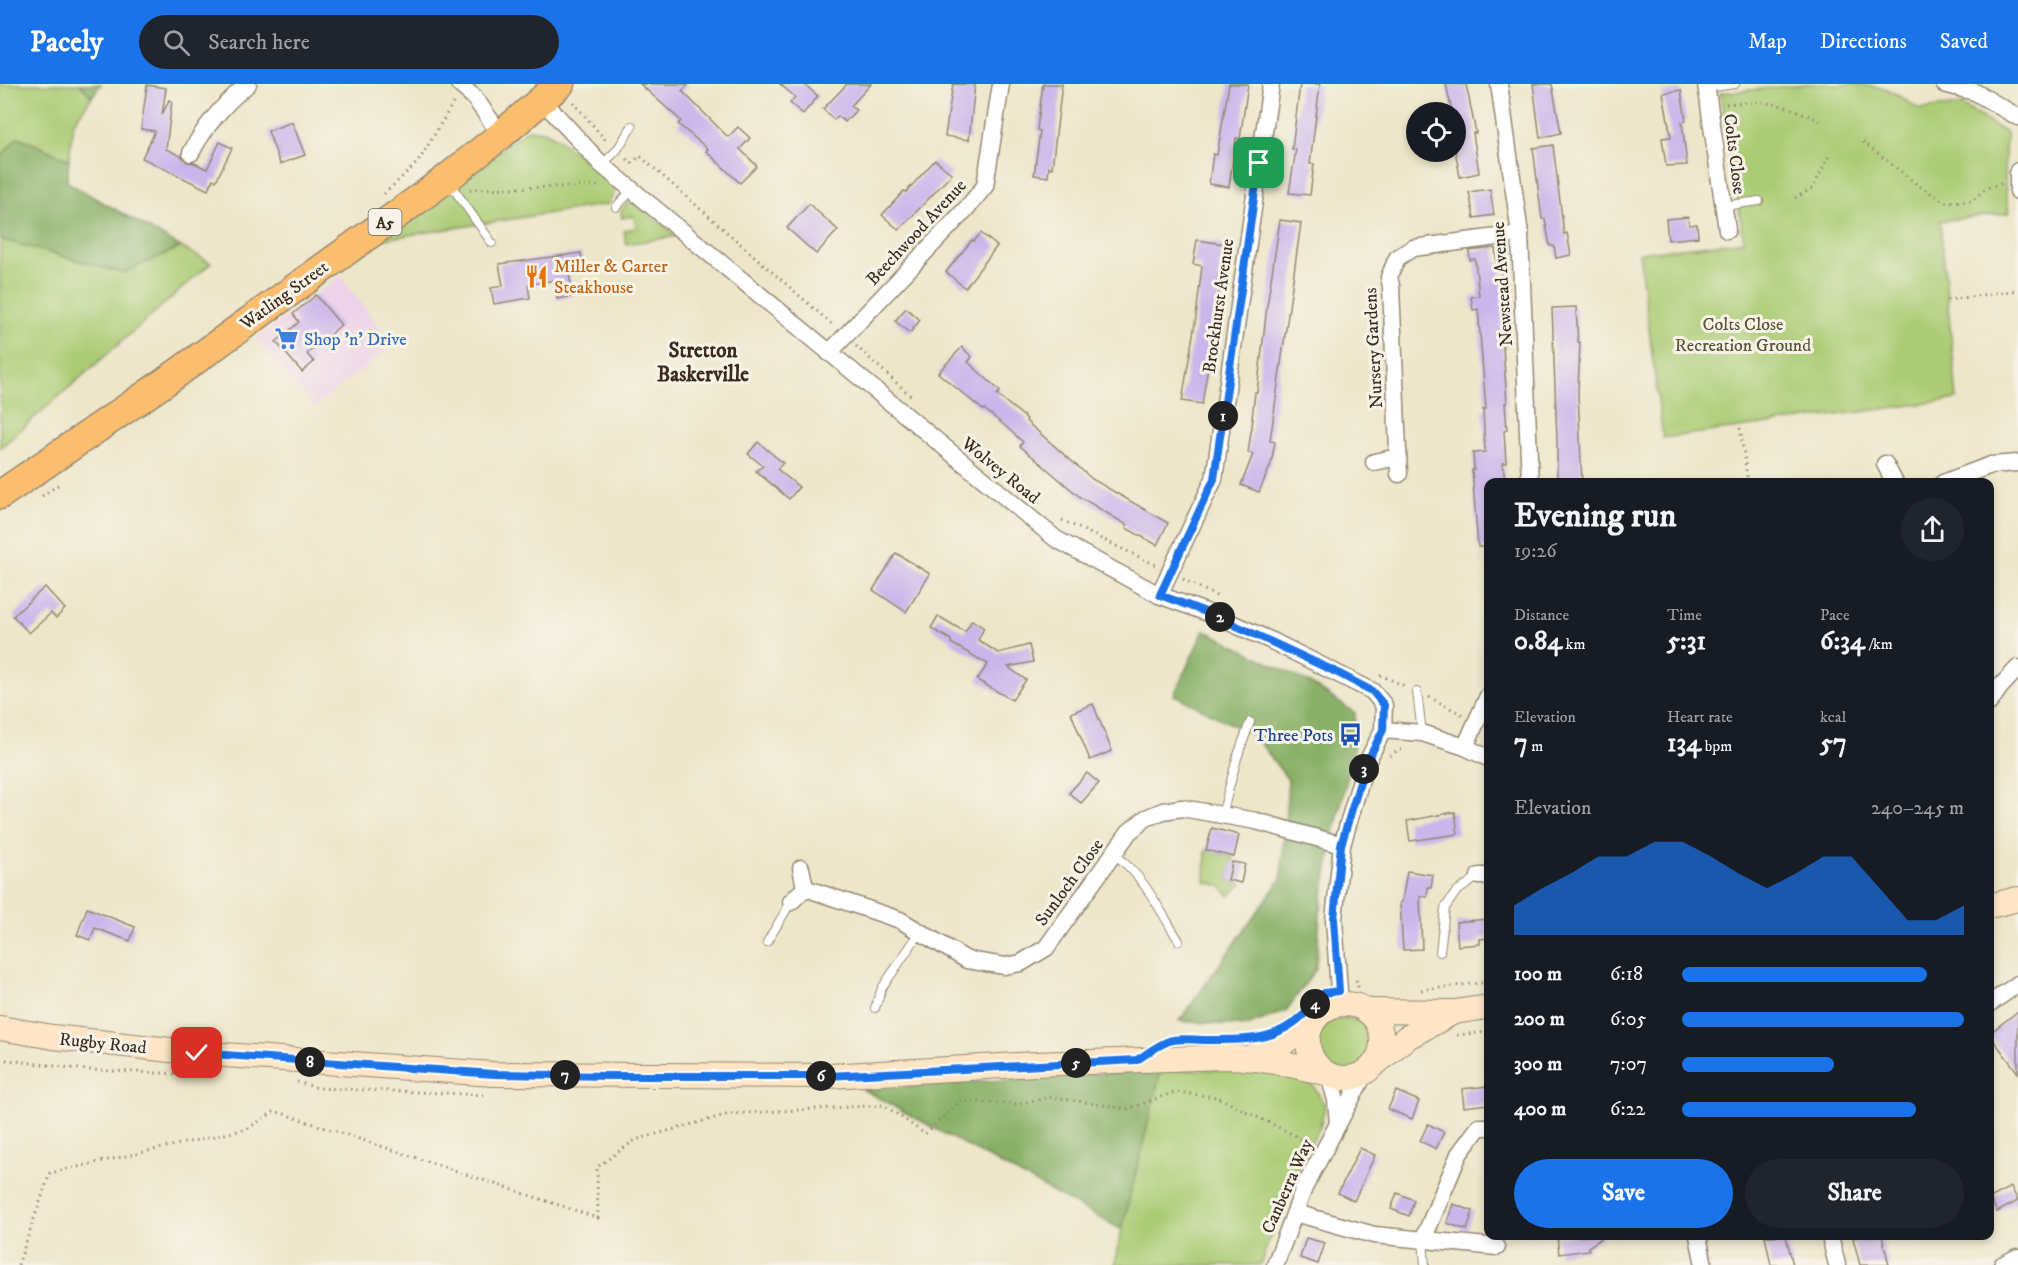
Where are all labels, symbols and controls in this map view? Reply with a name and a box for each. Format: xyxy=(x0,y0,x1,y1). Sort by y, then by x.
search box xyxy=(139,15,559,69)
text: Pacely xyxy=(30,25,103,60)
icon: search xyxy=(160,26,193,59)
text: Search here xyxy=(208,29,310,56)
text: Map xyxy=(1748,29,1787,55)
text: Directions xyxy=(1820,29,1907,55)
text: Saved xyxy=(1940,29,1988,55)
map controls xyxy=(1406,102,1466,162)
button: locate xyxy=(1406,102,1466,162)
street label: Colts Close xyxy=(1718,112,1750,196)
pin xyxy=(1233,137,1284,188)
icon: arrive xyxy=(1242,146,1275,179)
street label: Beechwood Avenue xyxy=(862,175,972,290)
road number: A5 xyxy=(368,209,402,235)
street label: Newstead Avenue xyxy=(1488,221,1518,347)
street label: Brockhurst Avenue xyxy=(1199,237,1239,375)
street label: Watling Street xyxy=(235,256,333,336)
place label: Miller & Carter Steakhouse xyxy=(554,256,668,299)
restaurant icon: Miller & Carter Steakhouse xyxy=(523,263,549,289)
street label: Nursery Gardens xyxy=(1360,287,1388,409)
park label: Colts Close Recreation Ground xyxy=(1675,314,1811,357)
supermarket icon: Shop 'n' Drive xyxy=(273,326,299,352)
place label: Shop 'n' Drive xyxy=(304,329,407,351)
district label: Stretton Baskerville xyxy=(657,338,749,388)
pin: 1 xyxy=(1208,401,1238,431)
text: 1 xyxy=(1220,406,1226,426)
street label: Wolvey Road xyxy=(956,432,1044,509)
text: Evening run xyxy=(1514,496,1676,537)
button: share xyxy=(1901,498,1964,561)
text: 19:26 xyxy=(1514,539,1557,564)
pin: 2 xyxy=(1205,602,1235,632)
text: Distance xyxy=(1514,605,1569,625)
text: Time xyxy=(1667,605,1702,625)
text: Pace xyxy=(1820,605,1850,625)
text: 2 xyxy=(1216,607,1224,627)
text: 0.84 xyxy=(1514,625,1562,658)
text: 5:31 xyxy=(1667,625,1706,658)
text: 6:34 xyxy=(1820,625,1865,658)
text: km xyxy=(1562,634,1586,654)
text: /km xyxy=(1865,634,1893,654)
text: Elevation xyxy=(1514,707,1576,727)
text: Heart rate xyxy=(1667,707,1733,727)
text: kcal xyxy=(1820,707,1846,727)
bus stop icon: Three Pots xyxy=(1338,722,1364,748)
place label: Three Pots xyxy=(1254,725,1333,747)
text: 7 xyxy=(1514,727,1528,760)
text: 134 xyxy=(1667,727,1701,760)
text: 57 xyxy=(1820,727,1847,760)
text: m xyxy=(1528,736,1543,756)
text: bpm xyxy=(1701,736,1732,756)
pin: 3 xyxy=(1349,754,1379,784)
text: 3 xyxy=(1361,759,1367,779)
text: Elevation xyxy=(1514,796,1591,821)
text: 240–245 m xyxy=(1871,796,1964,821)
street label: Sunloch Close xyxy=(1031,835,1109,930)
text: 100 m xyxy=(1514,962,1562,987)
text: 6:18 xyxy=(1610,962,1643,987)
pin: 4 xyxy=(1300,989,1330,1019)
text: 4 xyxy=(1310,994,1320,1014)
text: 200 m xyxy=(1514,1007,1565,1032)
text: 6:05 xyxy=(1610,1007,1646,1032)
pin xyxy=(171,1027,222,1078)
street label: Rugby Road xyxy=(58,1028,148,1060)
icon: check xyxy=(180,1036,213,1069)
pin: 8 xyxy=(295,1047,325,1077)
pin: 5 xyxy=(1061,1048,1091,1078)
text: 8 xyxy=(306,1052,314,1072)
text: 300 m xyxy=(1514,1052,1562,1077)
text: 7:07 xyxy=(1610,1052,1647,1077)
text: 5 xyxy=(1072,1053,1080,1073)
pin: 7 xyxy=(550,1060,580,1090)
pin: 6 xyxy=(806,1061,836,1091)
text: 7 xyxy=(561,1065,569,1085)
text: 6 xyxy=(817,1066,825,1086)
text: 400 m xyxy=(1514,1097,1566,1122)
text: 6:22 xyxy=(1610,1097,1645,1122)
street label: Canberra Way xyxy=(1257,1135,1319,1237)
button: Save xyxy=(1514,1159,1733,1228)
button: Share xyxy=(1745,1159,1964,1228)

